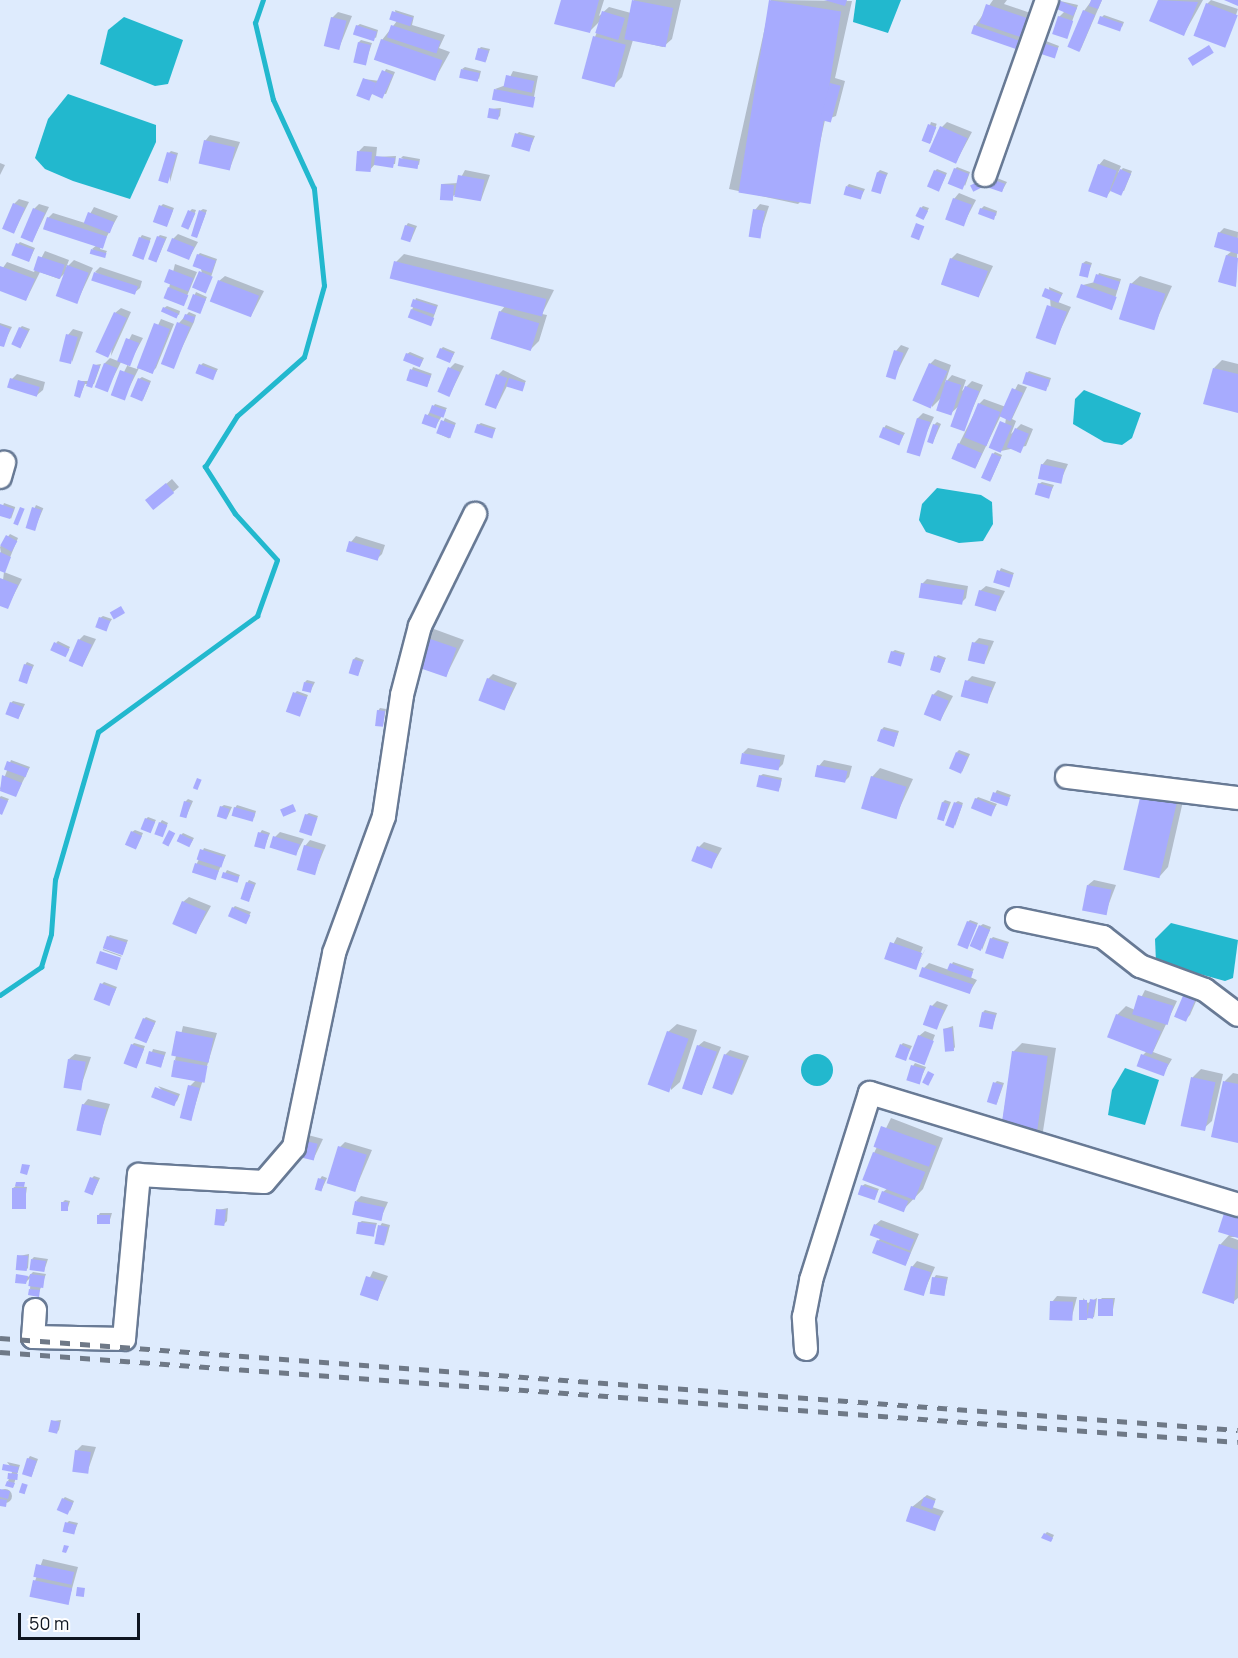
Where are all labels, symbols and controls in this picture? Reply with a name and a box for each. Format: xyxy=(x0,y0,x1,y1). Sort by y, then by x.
scale bar xyxy=(21,1601,142,1639)
text: 50 m xyxy=(29,1611,69,1635)

